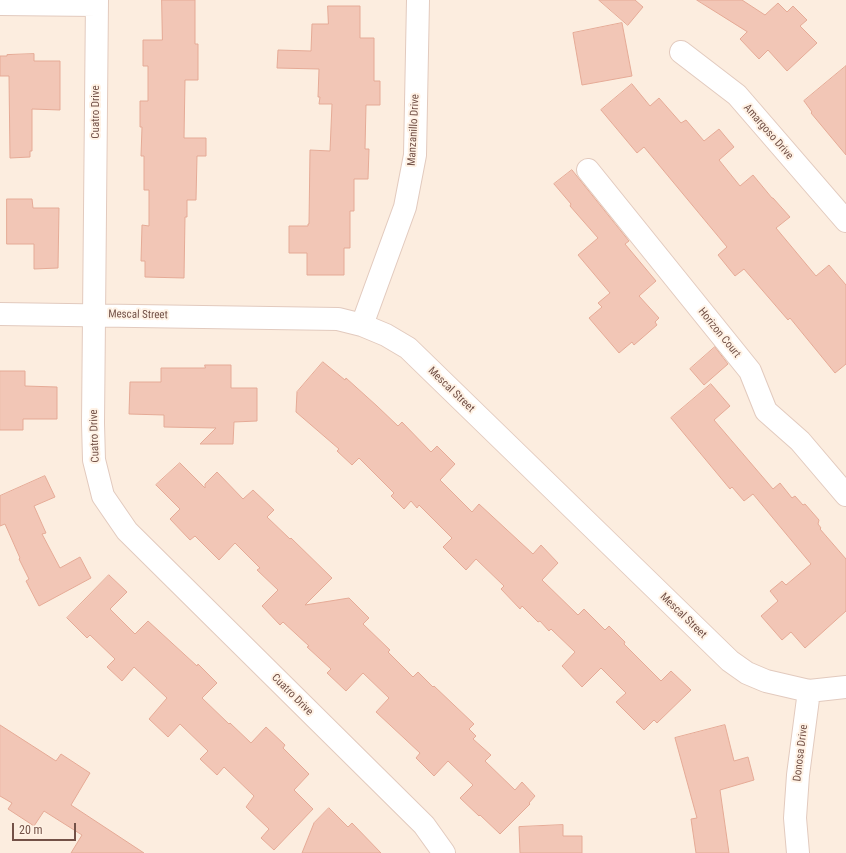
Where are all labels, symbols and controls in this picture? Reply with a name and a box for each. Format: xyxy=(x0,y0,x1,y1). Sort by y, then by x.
street label: Cuatro Drive xyxy=(89,85,103,139)
street label: Manzanillo Drive xyxy=(406,94,422,166)
street label: Amargoso Drive xyxy=(740,102,796,162)
street label: Horizon Court xyxy=(695,305,743,361)
street label: Mescal Street xyxy=(108,308,168,322)
street label: Mescal Street xyxy=(425,365,477,415)
street label: Cuatro Drive xyxy=(87,409,103,463)
street label: Mescal Street xyxy=(657,591,709,641)
street label: Cuatro Drive xyxy=(268,671,316,719)
street label: Donosa Drive xyxy=(791,724,811,782)
scale bar xyxy=(14,815,78,841)
text: 20 m xyxy=(19,823,43,837)

